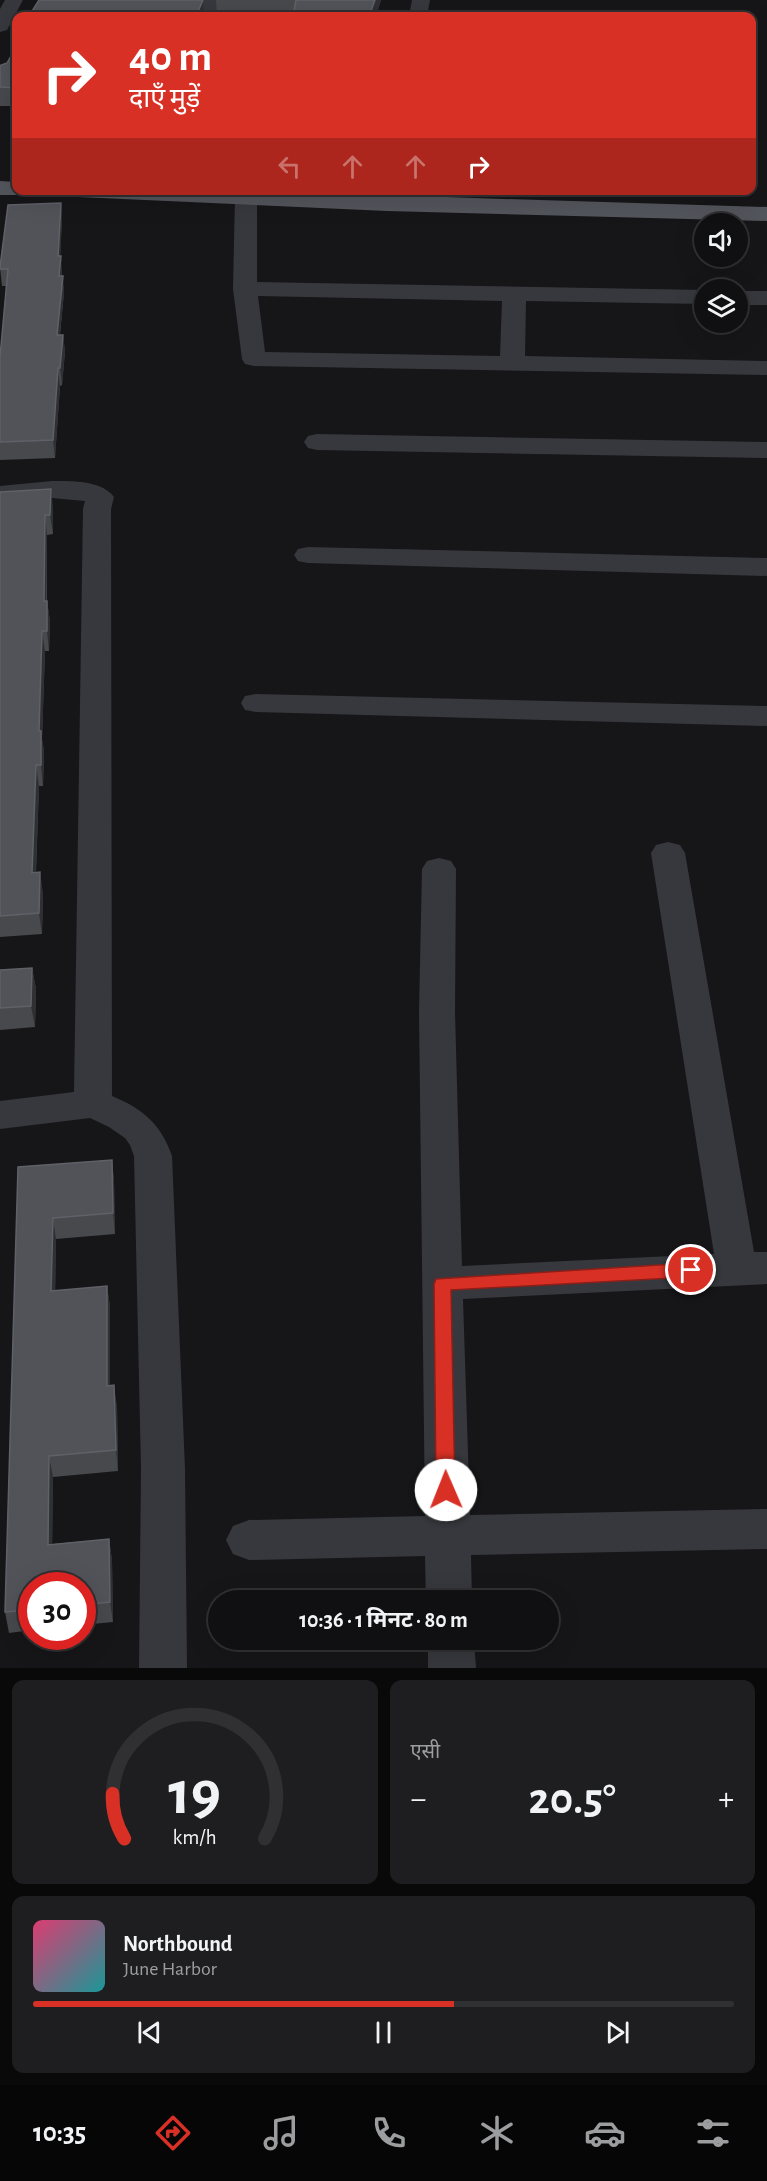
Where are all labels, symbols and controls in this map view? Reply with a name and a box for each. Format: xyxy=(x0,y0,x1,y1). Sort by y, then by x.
icon: right xyxy=(30,36,108,114)
text: 40 m xyxy=(129,36,212,78)
text: दाएँ मुड़ें xyxy=(129,85,200,112)
icon: left xyxy=(273,150,306,183)
icon: ahead xyxy=(336,150,369,183)
icon: ahead xyxy=(399,150,432,183)
icon: right xyxy=(462,150,495,183)
map controls xyxy=(694,213,748,333)
button: sound xyxy=(694,213,748,267)
button: layers xyxy=(694,279,748,333)
pin xyxy=(665,1244,716,1295)
icon: arrive xyxy=(674,1253,707,1286)
position arrow xyxy=(414,1458,478,1522)
speed limit sign: 30 xyxy=(18,1572,96,1650)
text: 10:36 · 1 मिनट · 80 m xyxy=(299,1609,468,1631)
text: एसी xyxy=(411,1742,440,1762)
text: 19 xyxy=(168,1763,221,1825)
text: 20.5° xyxy=(528,1777,616,1822)
text: − xyxy=(411,1783,426,1816)
text: + xyxy=(718,1783,734,1816)
text: km/h xyxy=(173,1827,217,1848)
text: Northbound xyxy=(123,1933,232,1955)
text: June Harbor xyxy=(123,1959,217,1979)
icon: previous xyxy=(133,2016,166,2049)
icon: pause xyxy=(367,2016,400,2049)
icon: next xyxy=(601,2016,634,2049)
icon: directions xyxy=(152,2112,194,2154)
icon: music xyxy=(260,2112,302,2154)
icon: phone xyxy=(368,2112,410,2154)
icon: climate xyxy=(476,2112,518,2154)
icon: car xyxy=(584,2112,626,2154)
icon: filters xyxy=(692,2112,734,2154)
text: 10:35 xyxy=(33,2119,86,2146)

